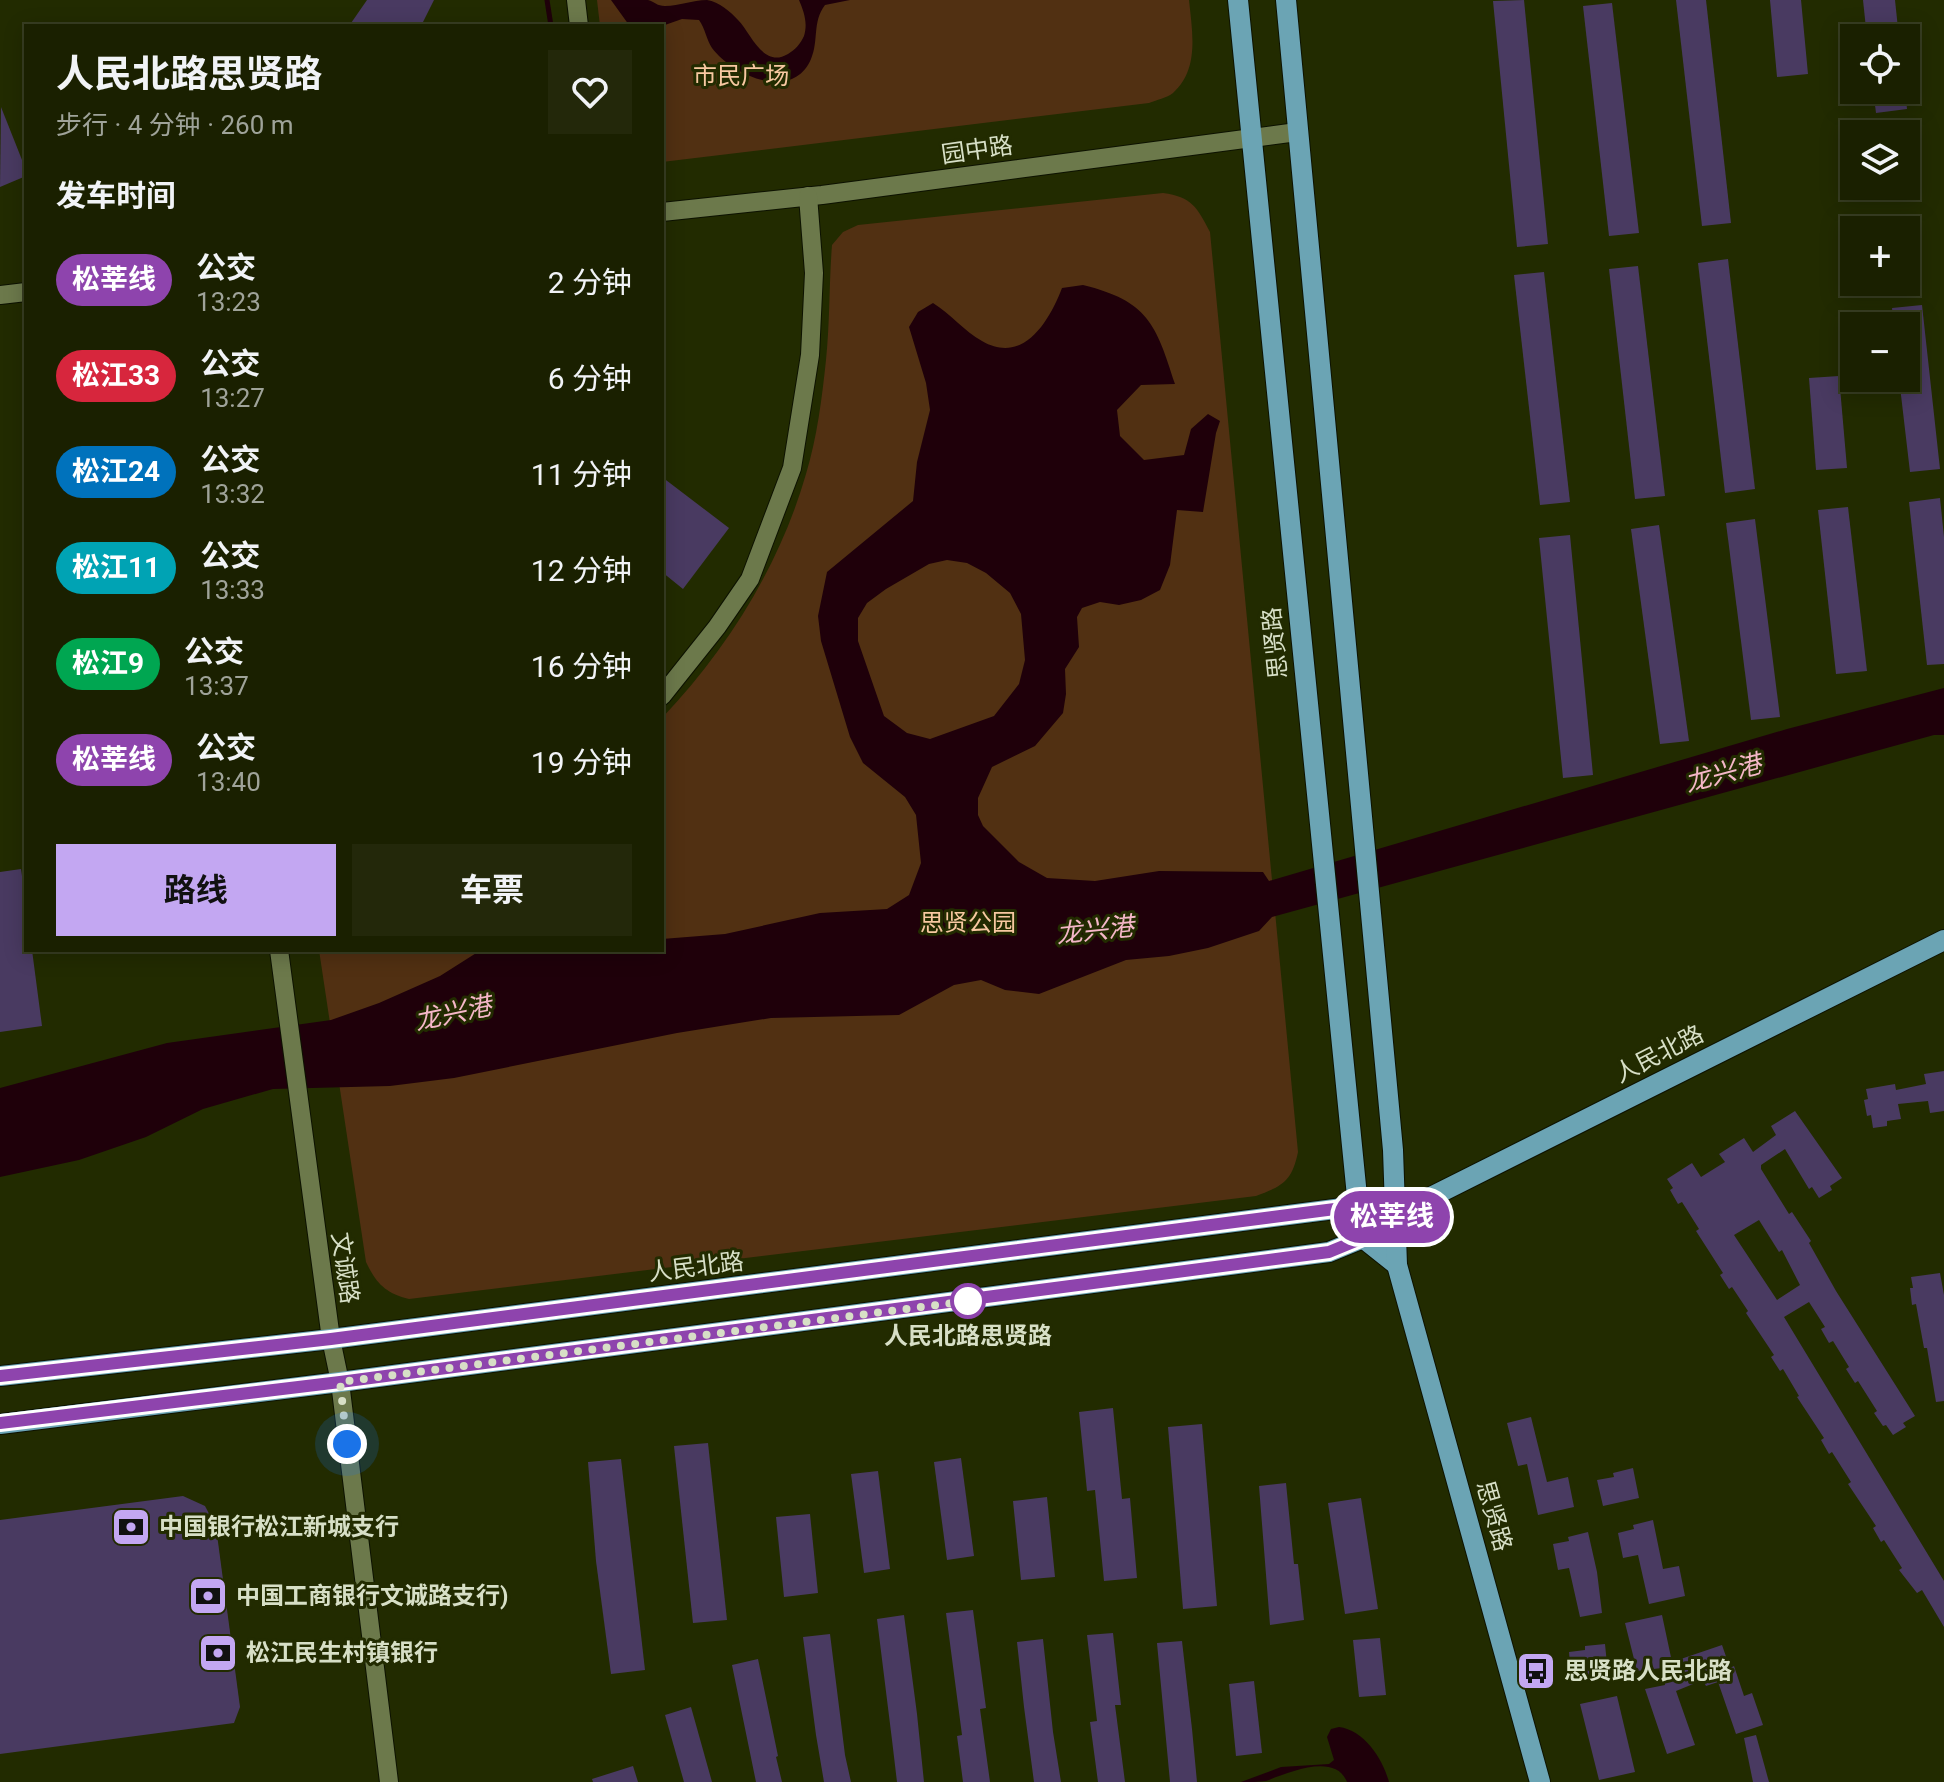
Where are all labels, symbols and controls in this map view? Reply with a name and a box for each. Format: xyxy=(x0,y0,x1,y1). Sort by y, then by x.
map controls xyxy=(1840,24,1920,392)
button: locate xyxy=(1840,24,1920,104)
button: heart xyxy=(548,50,632,134)
text: 人民北路思贤路 xyxy=(56,52,322,96)
park label: 市民广场 xyxy=(693,62,789,90)
text: 步行 · 4 分钟 · 260 m xyxy=(56,110,294,140)
button: layers xyxy=(1840,120,1920,200)
street label: 园中路 xyxy=(939,131,1015,169)
text: 发车时间 xyxy=(56,178,176,213)
button: + xyxy=(1840,216,1920,296)
text: 公交 xyxy=(196,250,256,285)
text: 松莘线 xyxy=(72,263,156,296)
text: 2 分钟 xyxy=(548,265,632,300)
text: 13:23 xyxy=(196,287,261,317)
button: − xyxy=(1840,312,1920,392)
text: 公交 xyxy=(200,346,260,381)
text: 松江33 xyxy=(72,359,160,392)
text: 6 分钟 xyxy=(548,361,632,396)
text: 13:27 xyxy=(200,383,265,413)
text: 公交 xyxy=(200,442,260,477)
text: 松江24 xyxy=(72,455,160,488)
text: 11 分钟 xyxy=(531,457,632,492)
text: 13:32 xyxy=(200,479,265,509)
text: 公交 xyxy=(200,538,260,573)
text: 松江11 xyxy=(72,551,160,584)
text: 12 分钟 xyxy=(531,553,632,588)
text: 13:33 xyxy=(200,575,265,605)
street label: 思贤路 xyxy=(1257,606,1293,680)
text: 公交 xyxy=(184,634,244,669)
text: 松江9 xyxy=(72,647,144,680)
text: 16 分钟 xyxy=(531,649,632,684)
text: 13:37 xyxy=(184,671,249,701)
text: 公交 xyxy=(196,730,256,765)
text: 松莘线 xyxy=(72,743,156,776)
text: 19 分钟 xyxy=(531,745,632,780)
water label: 龙兴港 xyxy=(1681,747,1768,798)
text: 13:40 xyxy=(196,767,261,797)
button: 路线 xyxy=(56,844,336,936)
button: 车票 xyxy=(352,844,632,936)
park label: 思贤公园 xyxy=(920,909,1016,937)
water label: 龙兴港 xyxy=(1055,911,1139,949)
water label: 龙兴港 xyxy=(412,989,498,1036)
street label: 人民北路 xyxy=(1610,1020,1708,1088)
line badge: 松莘线 xyxy=(1346,1191,1438,1243)
text: 松莘线 xyxy=(1350,1200,1434,1233)
street label: 文诚路 xyxy=(326,1230,364,1306)
street label: 人民北路 xyxy=(647,1247,745,1287)
marker: 人民北路思贤路 xyxy=(951,1284,985,1318)
place label: 人民北路思贤路 xyxy=(884,1322,1052,1350)
your location xyxy=(327,1424,367,1464)
street label: 思贤路 xyxy=(1471,1478,1517,1554)
bank icon: 中国银行松江新城支行 xyxy=(110,1506,152,1548)
place label: 中国银行松江新城支行 xyxy=(159,1513,399,1541)
bank icon: 中国工商银行文诚路支行) xyxy=(187,1575,229,1617)
place label: 中国工商银行文诚路支行) xyxy=(236,1582,508,1610)
bank icon: 松江民生村镇银行 xyxy=(197,1632,239,1674)
place label: 松江民生村镇银行 xyxy=(246,1639,438,1667)
bus stop icon: 思贤路人民北路 xyxy=(1515,1650,1557,1692)
place label: 思贤路人民北路 xyxy=(1564,1657,1732,1685)

